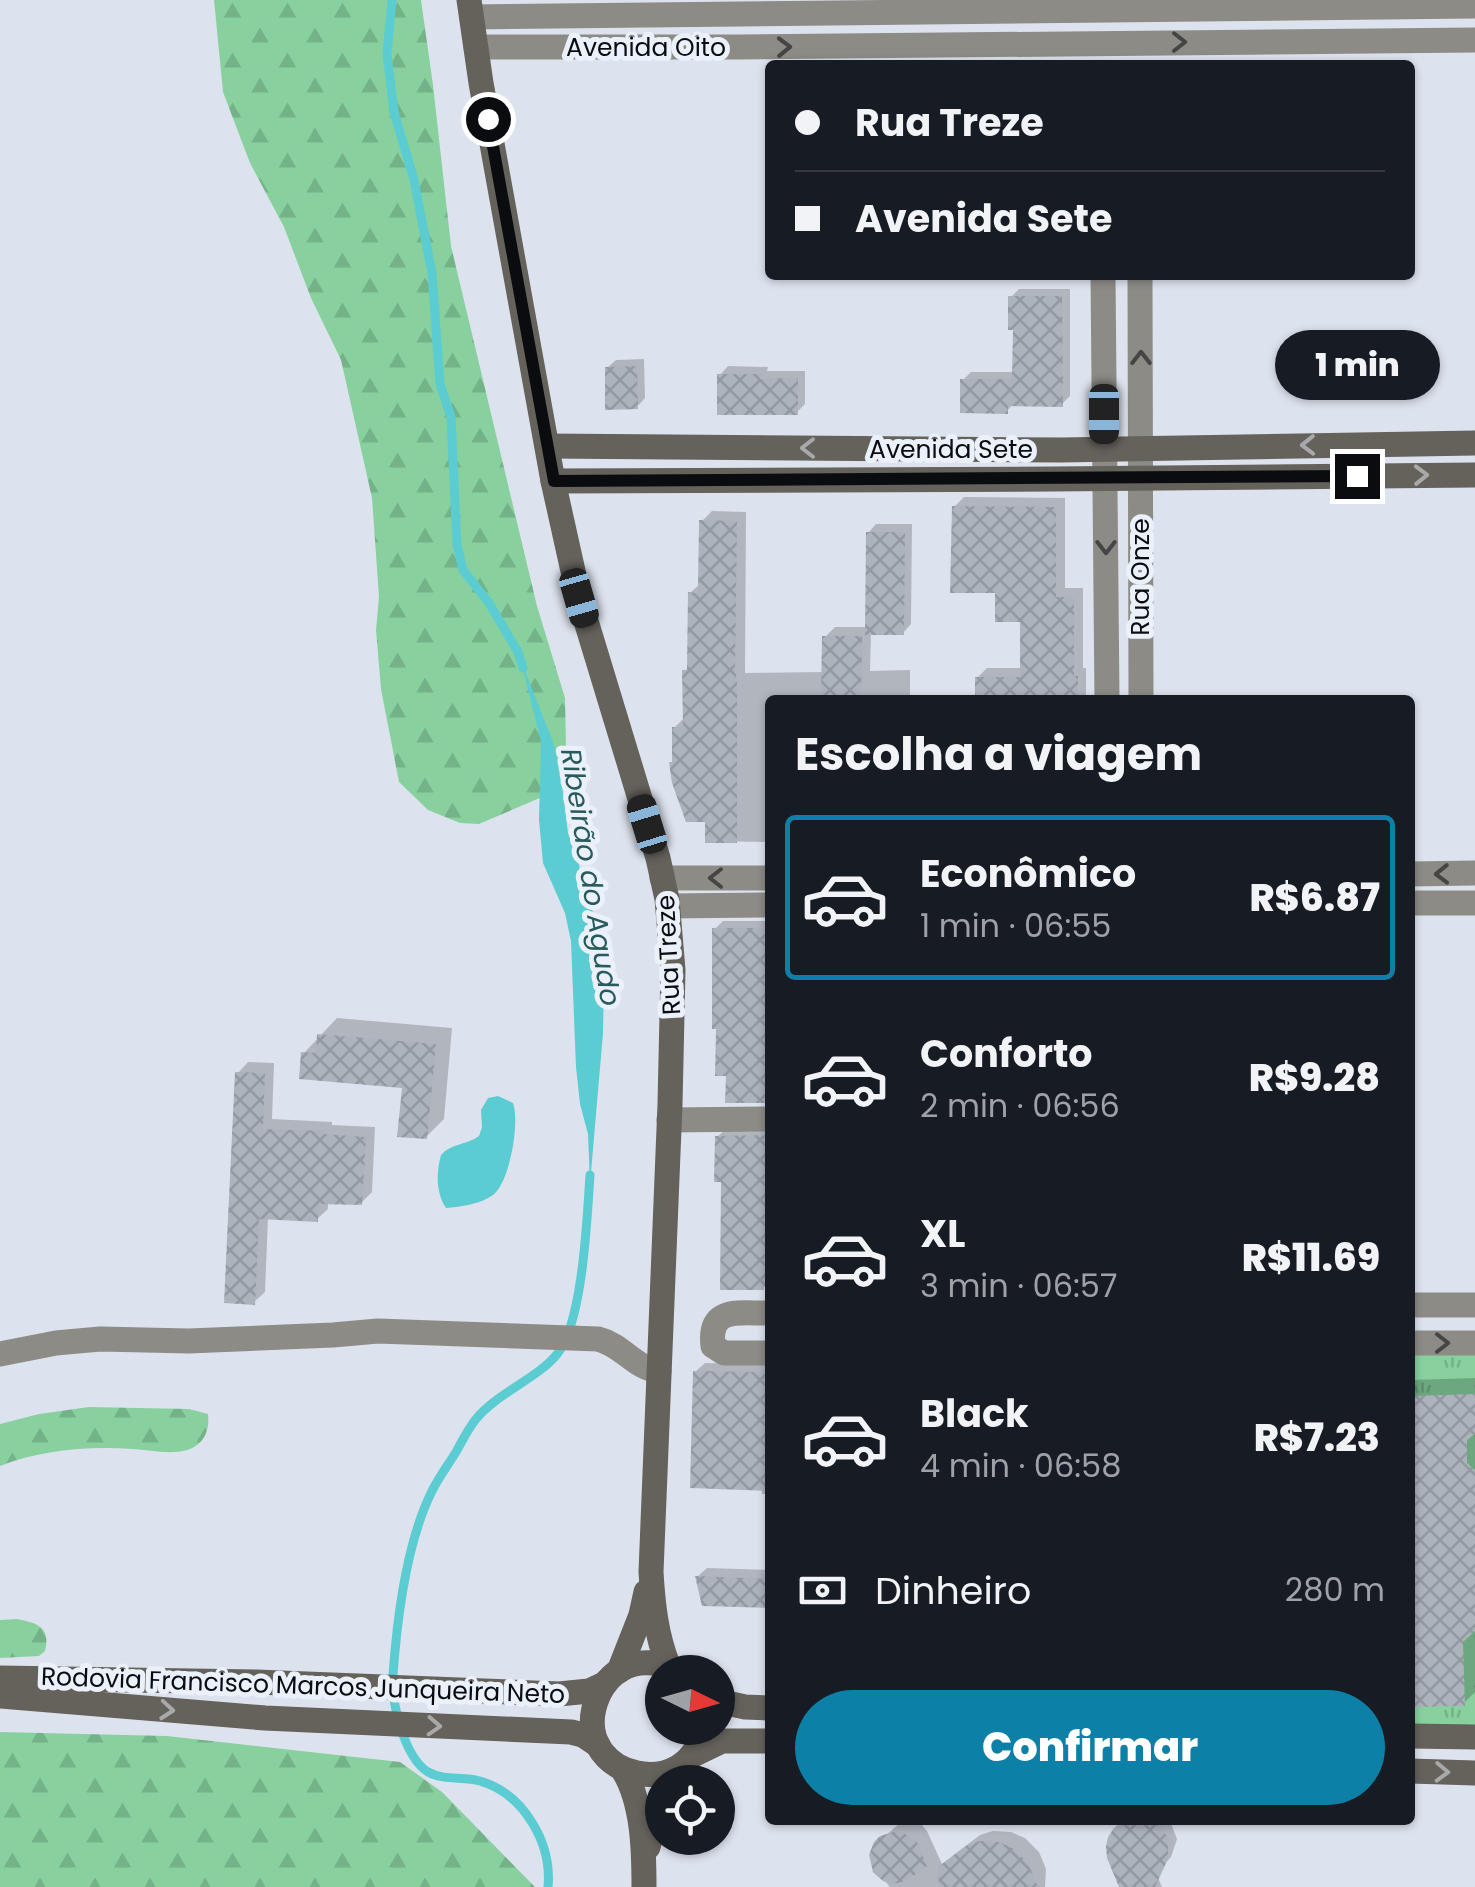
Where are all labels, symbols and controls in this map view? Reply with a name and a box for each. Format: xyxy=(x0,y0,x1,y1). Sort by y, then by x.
street label: Avenida Oito xyxy=(566,30,726,65)
one-way arrow xyxy=(1172,31,1187,53)
one-way arrow xyxy=(776,36,792,58)
text: Rua Treze xyxy=(855,96,1044,149)
route start xyxy=(466,97,511,142)
text: Avenida Sete xyxy=(855,192,1112,245)
callout: 1 min xyxy=(1274,331,1440,401)
text: 1 min xyxy=(1315,342,1400,387)
one-way arrow xyxy=(1130,349,1152,364)
car xyxy=(1089,384,1119,444)
street label: Avenida Sete xyxy=(869,432,1033,467)
one-way arrow xyxy=(1299,434,1314,456)
one-way arrow xyxy=(799,437,814,459)
route end xyxy=(1335,454,1380,499)
one-way arrow xyxy=(1414,464,1429,486)
street label: Rua Onze xyxy=(1123,518,1158,636)
one-way arrow xyxy=(1095,540,1117,556)
car xyxy=(556,565,602,631)
text: Escolha a viagem xyxy=(795,723,1202,786)
water label: Ribeirão do Agudo xyxy=(551,745,630,1009)
car xyxy=(624,791,670,857)
text: Econômico xyxy=(920,847,1136,900)
icon: car xyxy=(800,853,890,943)
one-way arrow xyxy=(1434,863,1450,884)
one-way arrow xyxy=(708,867,724,889)
text: R$6.87 xyxy=(1250,871,1380,924)
street label: Rua Treze xyxy=(648,894,689,1016)
text: 1 min · 06:55 xyxy=(920,903,1111,948)
text: Conforto xyxy=(920,1027,1093,1080)
icon: car xyxy=(800,1033,890,1123)
text: R$9.28 xyxy=(1249,1051,1380,1104)
text: 2 min · 06:56 xyxy=(920,1083,1120,1128)
text: XL xyxy=(920,1207,965,1260)
icon: car xyxy=(800,1213,890,1303)
text: R$11.69 xyxy=(1242,1231,1380,1284)
text: 3 min · 06:57 xyxy=(920,1263,1117,1308)
one-way arrow xyxy=(1436,1332,1451,1354)
text: Black xyxy=(920,1387,1029,1440)
icon: car xyxy=(800,1393,890,1483)
text: R$7.23 xyxy=(1254,1411,1380,1464)
text: 4 min · 06:58 xyxy=(920,1443,1121,1488)
icon: cash xyxy=(795,1563,850,1618)
text: Dinheiro xyxy=(875,1564,1031,1617)
text: 280 m xyxy=(1285,1567,1385,1612)
north arrow xyxy=(645,1655,735,1745)
map controls xyxy=(645,1655,735,1855)
street label: Rodovia Francisco Marcos Junqueira Neto xyxy=(40,1659,566,1712)
button: Confirmar xyxy=(795,1690,1385,1805)
one-way arrow xyxy=(159,1698,175,1720)
one-way arrow xyxy=(426,1715,442,1736)
one-way arrow xyxy=(1435,1761,1451,1782)
button: locate xyxy=(645,1765,735,1855)

